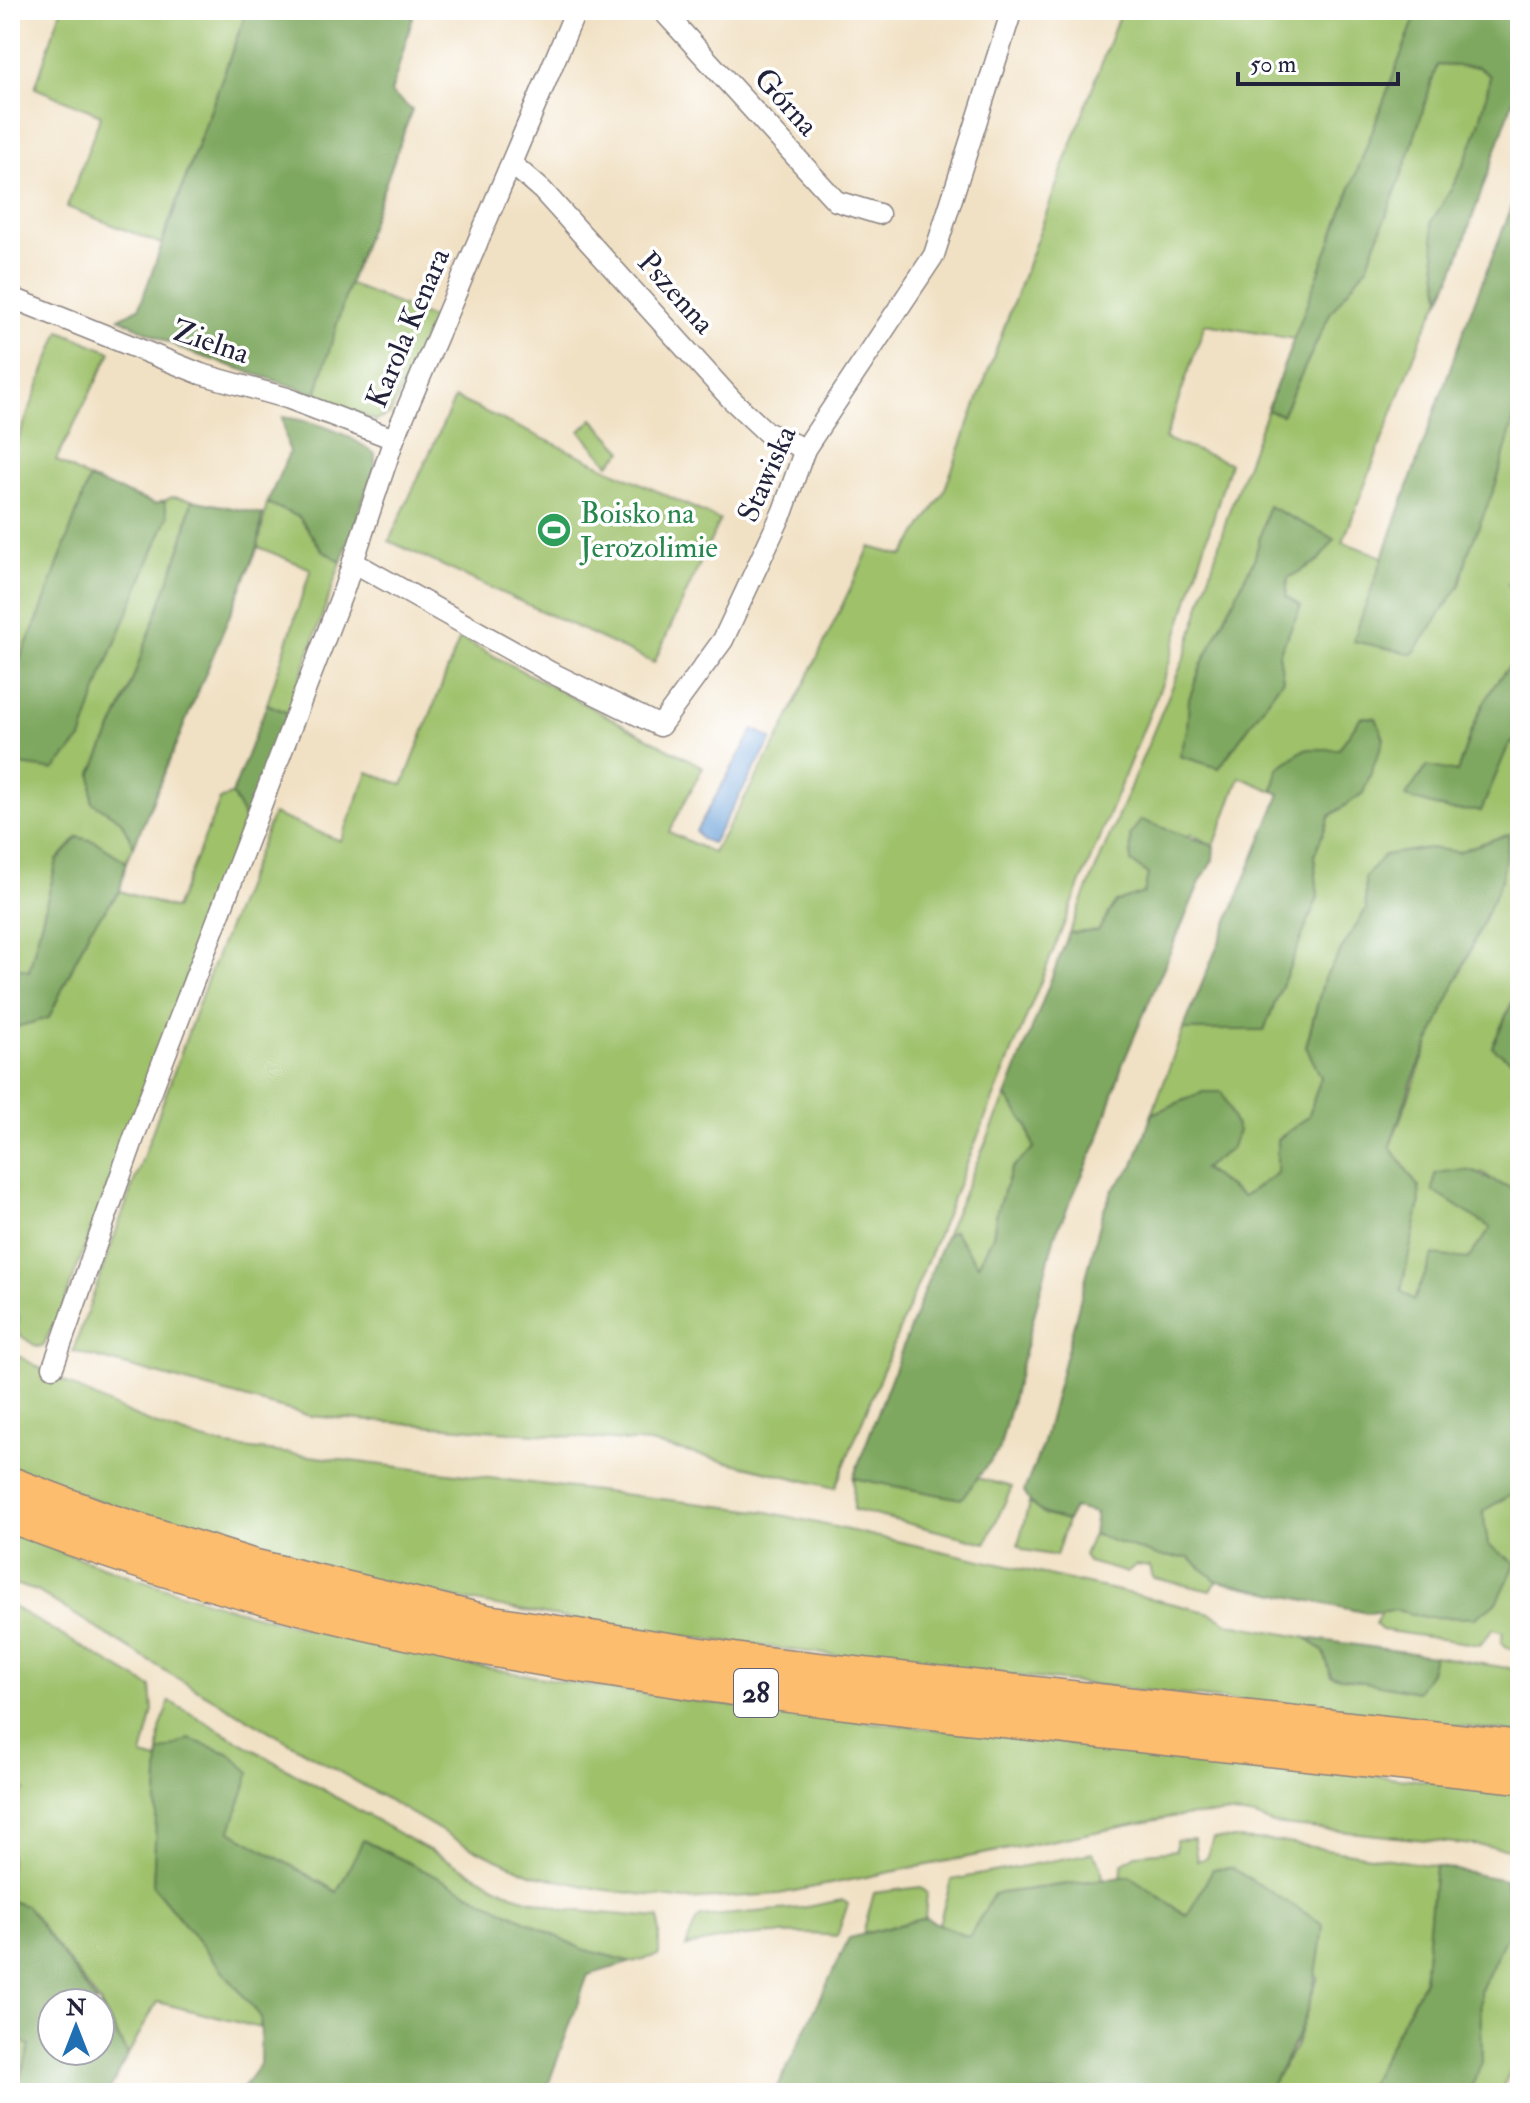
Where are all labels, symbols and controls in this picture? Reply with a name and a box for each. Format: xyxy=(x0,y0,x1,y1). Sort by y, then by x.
scale bar xyxy=(1238,36,1398,86)
text: 50 m xyxy=(1250,49,1297,80)
street label: Górna xyxy=(746,60,826,144)
street label: Karola Kenara xyxy=(358,242,458,413)
street label: Pszenna xyxy=(630,244,723,342)
street label: Zielna xyxy=(168,312,255,372)
street label: Stawiska xyxy=(729,419,805,528)
place label: Boisko na Jerozolimie xyxy=(579,495,718,566)
sports icon: Boisko na Jerozolimie xyxy=(535,511,573,549)
road number: 28 xyxy=(734,1669,778,1717)
north arrow xyxy=(36,1987,116,2067)
text: N xyxy=(65,1994,86,2022)

